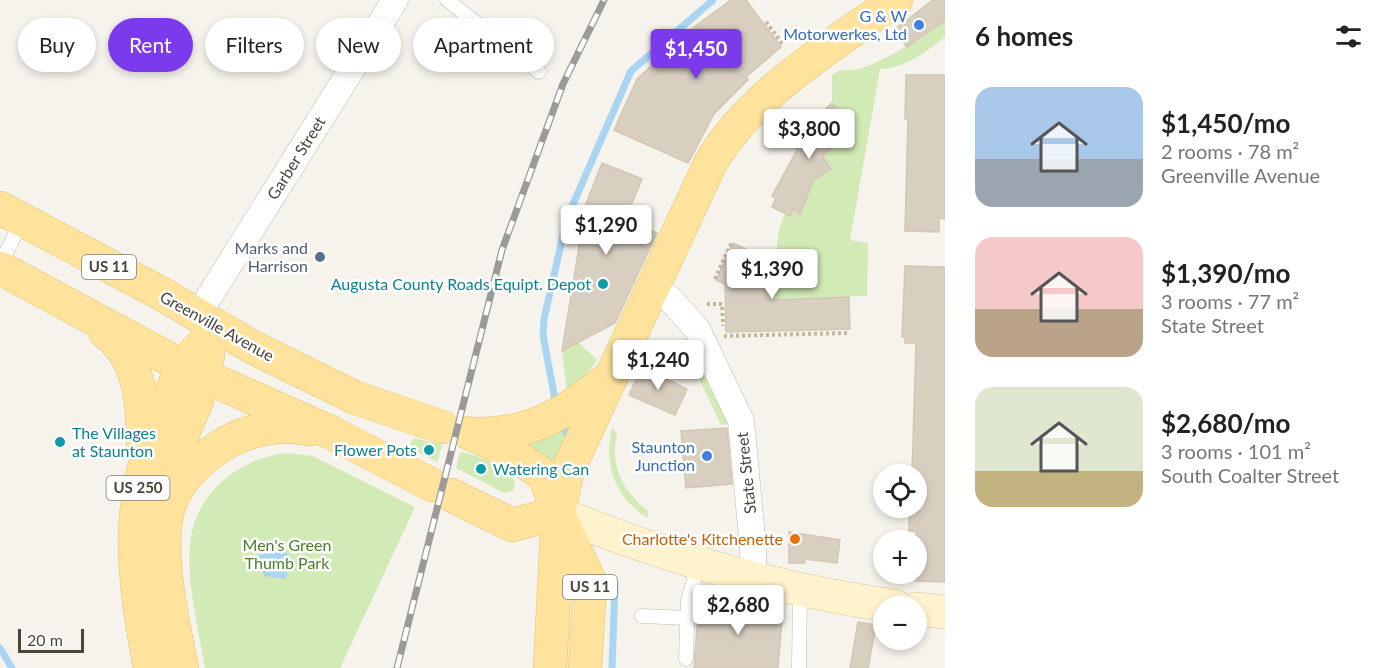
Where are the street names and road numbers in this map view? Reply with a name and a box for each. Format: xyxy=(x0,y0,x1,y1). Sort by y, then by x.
street label: Garber Street xyxy=(262,112,329,203)
road number: US 11 xyxy=(82,255,136,279)
street label: Greenville Avenue xyxy=(157,286,278,365)
street label: State Street xyxy=(732,431,759,515)
road number: US 250 xyxy=(106,476,170,500)
road number: US 11 xyxy=(563,575,617,599)

